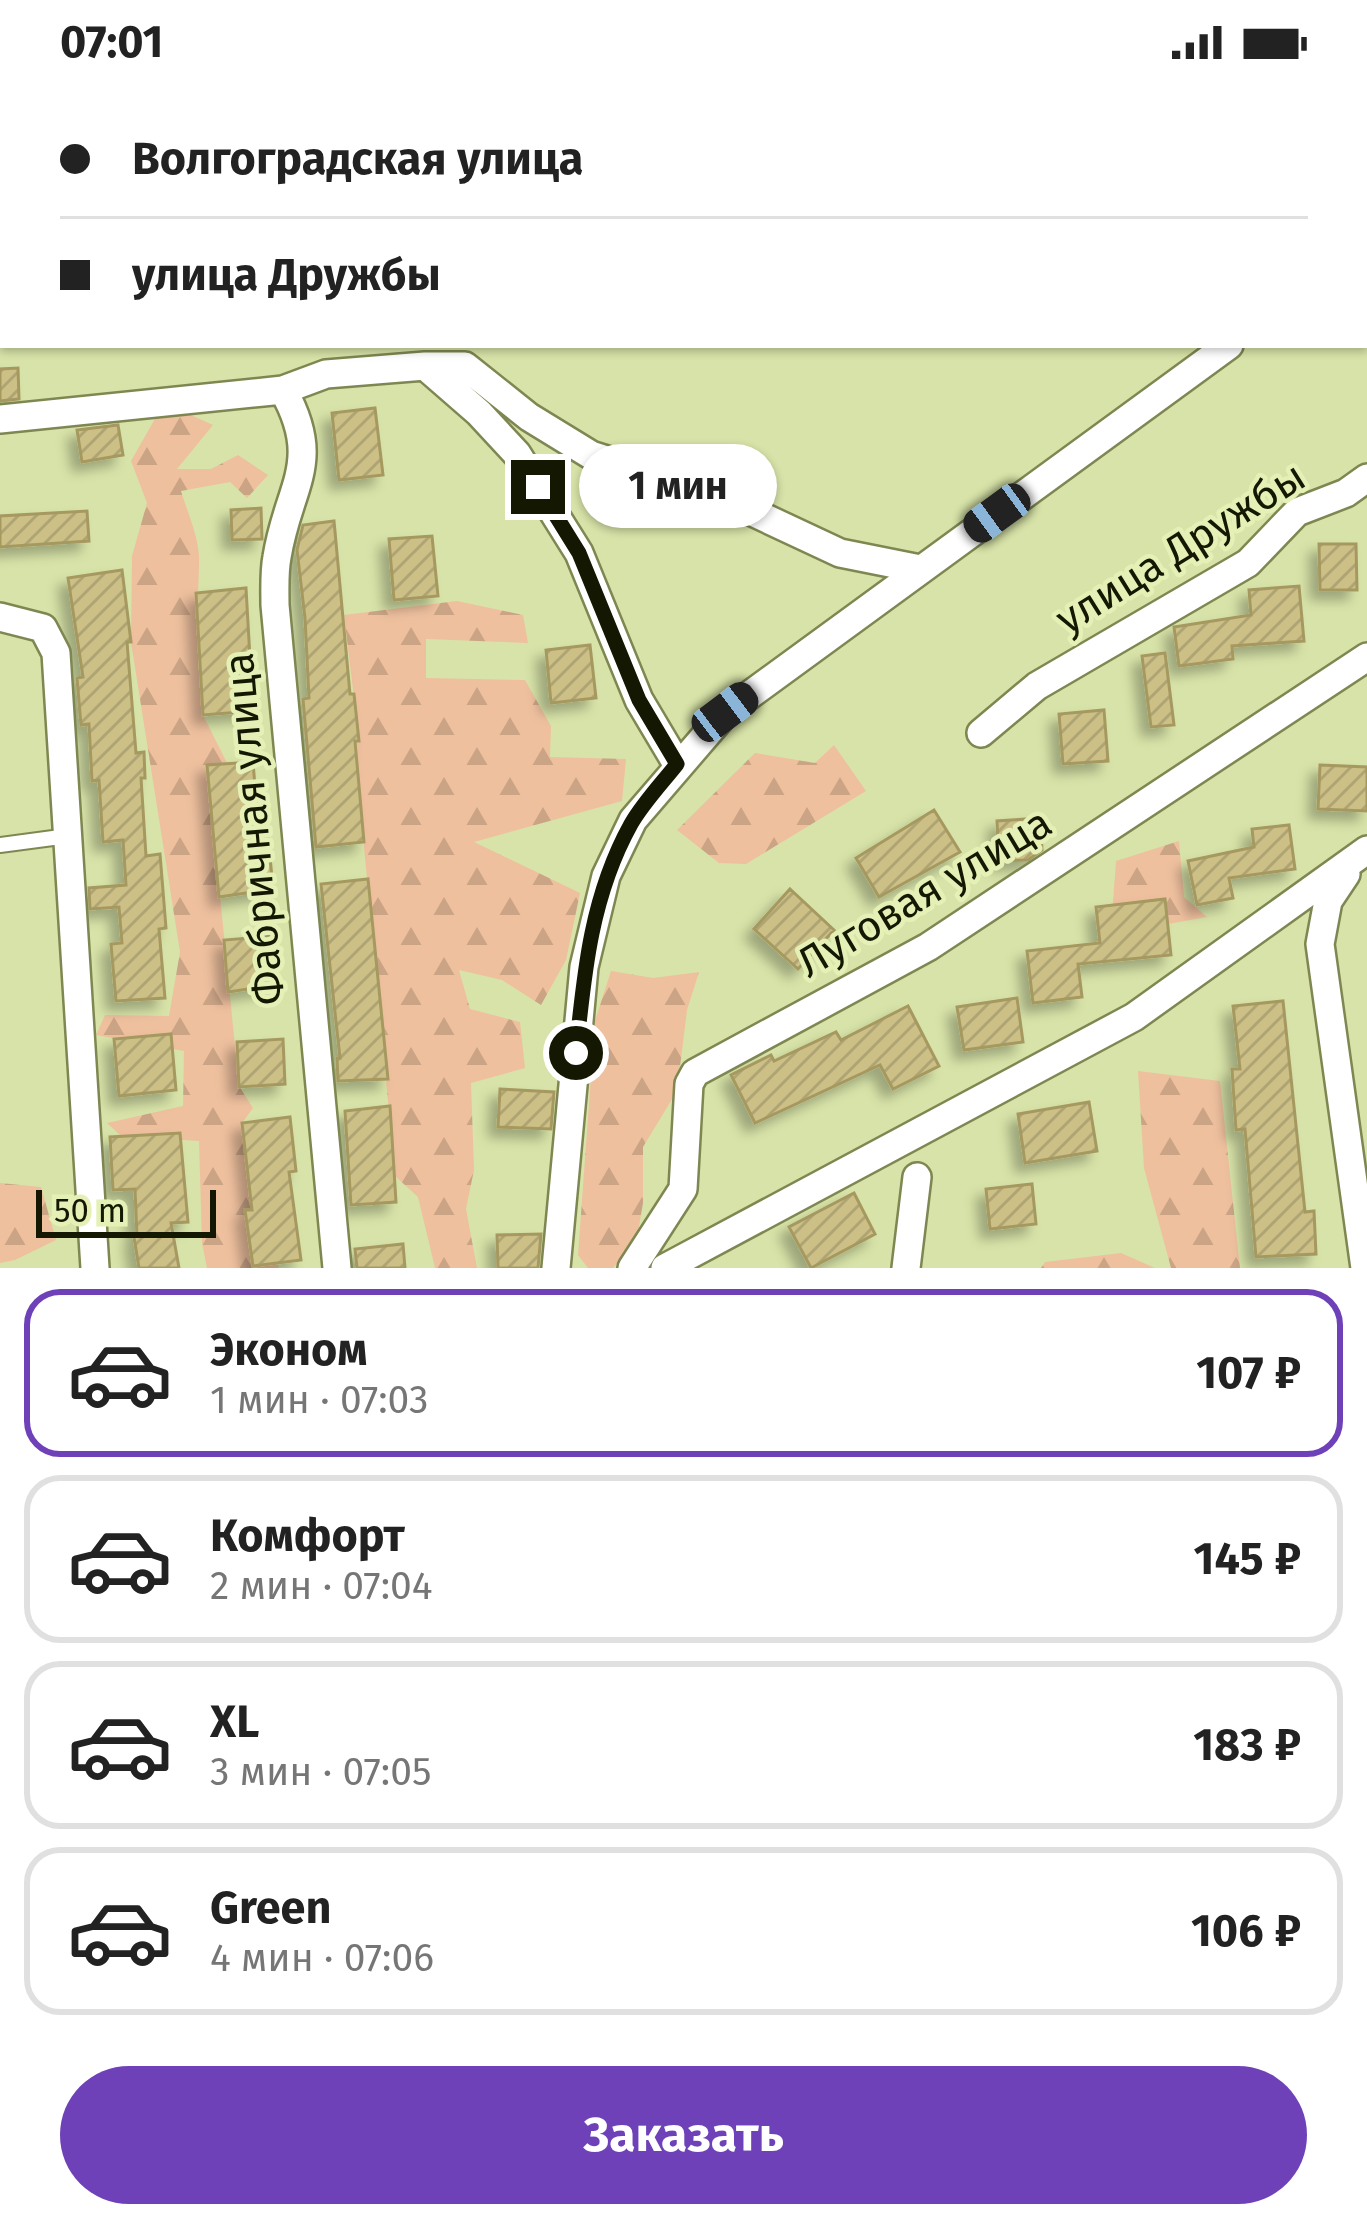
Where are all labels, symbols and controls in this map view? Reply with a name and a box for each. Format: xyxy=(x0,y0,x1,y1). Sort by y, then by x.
text: 07:01 xyxy=(60,15,164,69)
text: Волгоградская улица xyxy=(132,132,583,186)
text: улица Дружбы xyxy=(132,248,441,302)
callout: 1 мин xyxy=(580,445,778,529)
street label: улица Дружбы xyxy=(1047,451,1314,644)
route end xyxy=(511,460,565,514)
text: 1 мин xyxy=(628,463,728,509)
car xyxy=(957,477,1037,549)
street label: Фабричная улица xyxy=(214,651,294,1007)
car xyxy=(685,676,765,748)
street label: Луговая улица xyxy=(789,797,1061,988)
route start xyxy=(549,1026,603,1080)
scale bar xyxy=(36,1184,216,1237)
text: 50 m xyxy=(54,1191,126,1231)
icon: car xyxy=(66,1319,174,1427)
text: Эконом xyxy=(210,1323,368,1377)
text: 107 ₽ xyxy=(1196,1346,1301,1400)
text: 1 мин · 07:03 xyxy=(210,1377,428,1423)
icon: car xyxy=(66,1505,174,1613)
text: Комфорт xyxy=(210,1509,405,1563)
text: 145 ₽ xyxy=(1194,1532,1301,1586)
text: 2 мин · 07:04 xyxy=(210,1563,433,1609)
icon: car xyxy=(66,1691,174,1799)
text: XL xyxy=(210,1695,259,1749)
text: 183 ₽ xyxy=(1193,1718,1301,1772)
text: 3 мин · 07:05 xyxy=(210,1749,431,1795)
icon: car xyxy=(66,1877,174,1985)
text: Green xyxy=(210,1881,331,1935)
text: 106 ₽ xyxy=(1191,1904,1301,1958)
text: 4 мин · 07:06 xyxy=(210,1935,434,1981)
button: Заказать xyxy=(60,2066,1307,2204)

